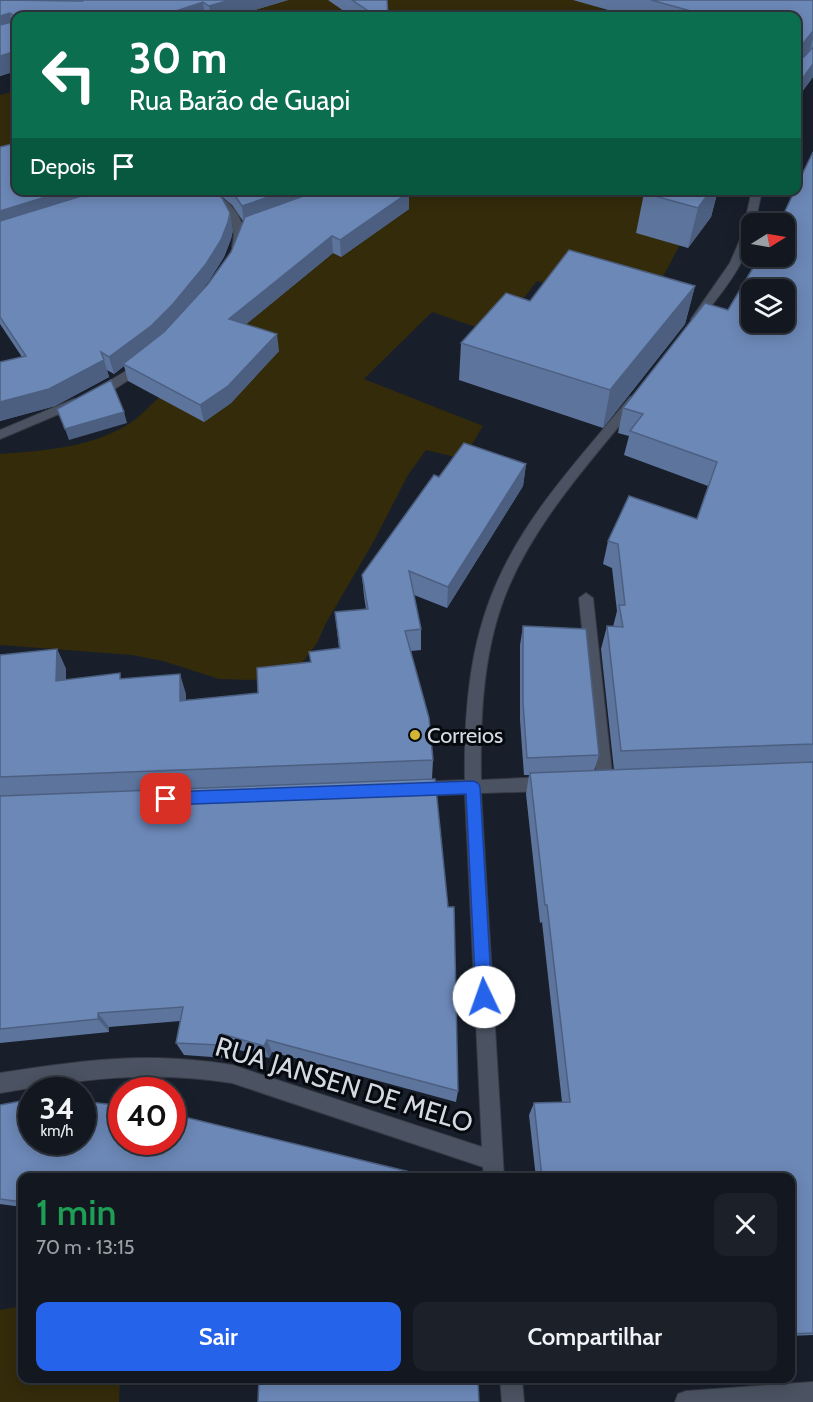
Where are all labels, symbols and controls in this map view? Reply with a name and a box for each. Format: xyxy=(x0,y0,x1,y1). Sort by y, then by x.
text: 30 m xyxy=(129,32,227,84)
icon: left xyxy=(30,36,108,114)
text: Rua Barão de Guapi xyxy=(129,84,350,117)
icon: arrive xyxy=(107,150,140,183)
text: Depois xyxy=(30,153,95,180)
north arrow xyxy=(741,213,795,267)
map controls xyxy=(741,213,795,333)
button: layers xyxy=(741,279,795,333)
place label: Correios xyxy=(427,722,503,749)
marker: Correios xyxy=(408,728,422,742)
pin xyxy=(140,773,191,824)
icon: arrive xyxy=(149,782,182,815)
position arrow xyxy=(452,965,516,1029)
street label: RUA JANSEN DE MELO xyxy=(211,1030,477,1139)
speed limit sign: 40 xyxy=(108,1077,186,1155)
text: 34 xyxy=(40,1090,74,1127)
text: km/h xyxy=(41,1122,73,1140)
text: 1 min xyxy=(36,1190,116,1234)
button: close xyxy=(714,1193,777,1256)
text: 70 m · 13:15 xyxy=(36,1235,134,1259)
button: Sair xyxy=(36,1302,401,1371)
button: Compartilhar xyxy=(413,1302,777,1371)

